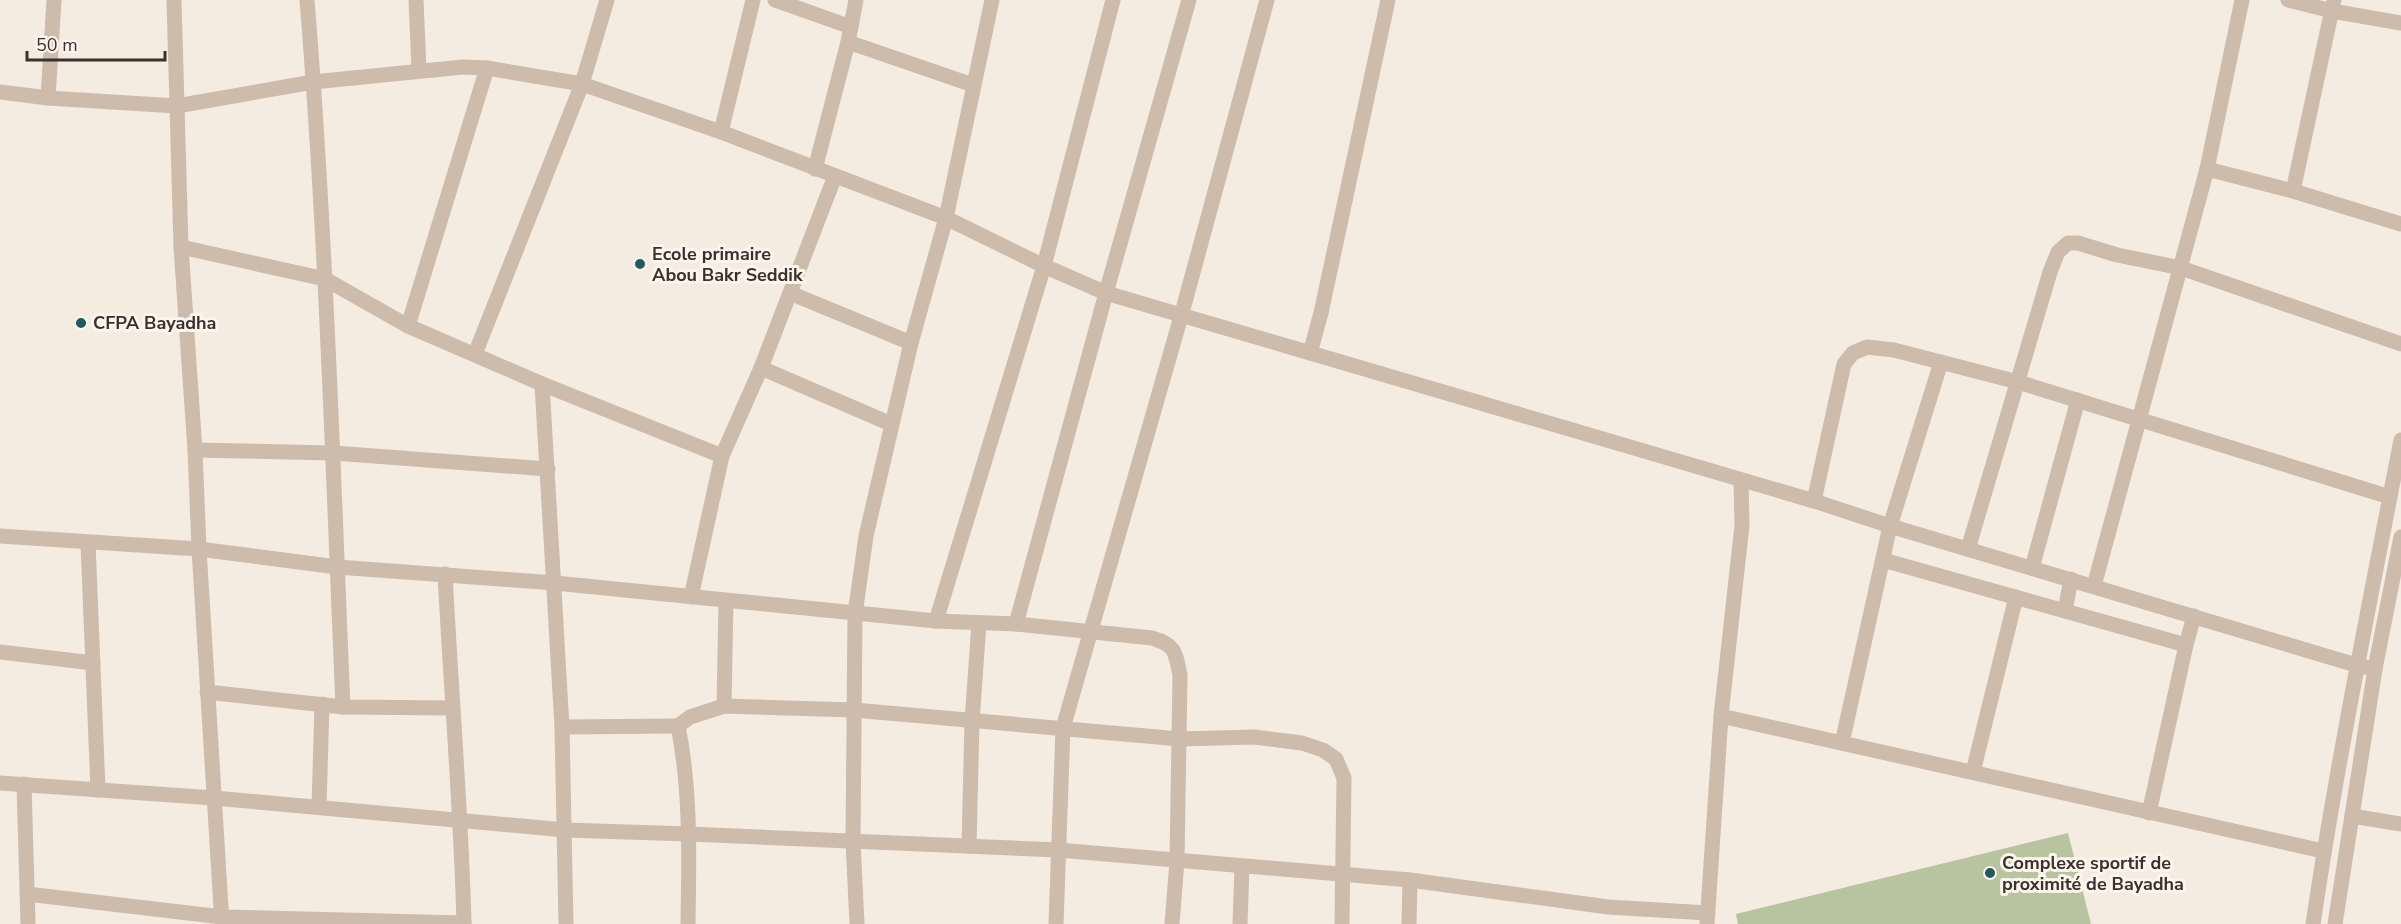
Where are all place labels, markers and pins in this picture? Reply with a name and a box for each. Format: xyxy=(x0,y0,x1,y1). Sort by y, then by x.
place label: Ecole primaire Abou Bakr Seddik xyxy=(652,242,803,287)
marker: Ecole primaire Abou Bakr Seddik xyxy=(633,257,647,271)
place label: CFPA Bayadha xyxy=(93,311,216,335)
marker: CFPA Bayadha xyxy=(74,316,88,330)
place label: Complexe sportif de proximité de Bayadha xyxy=(2002,851,2184,896)
marker: Complexe sportif de proximité de Bayadha xyxy=(1983,866,1997,880)

